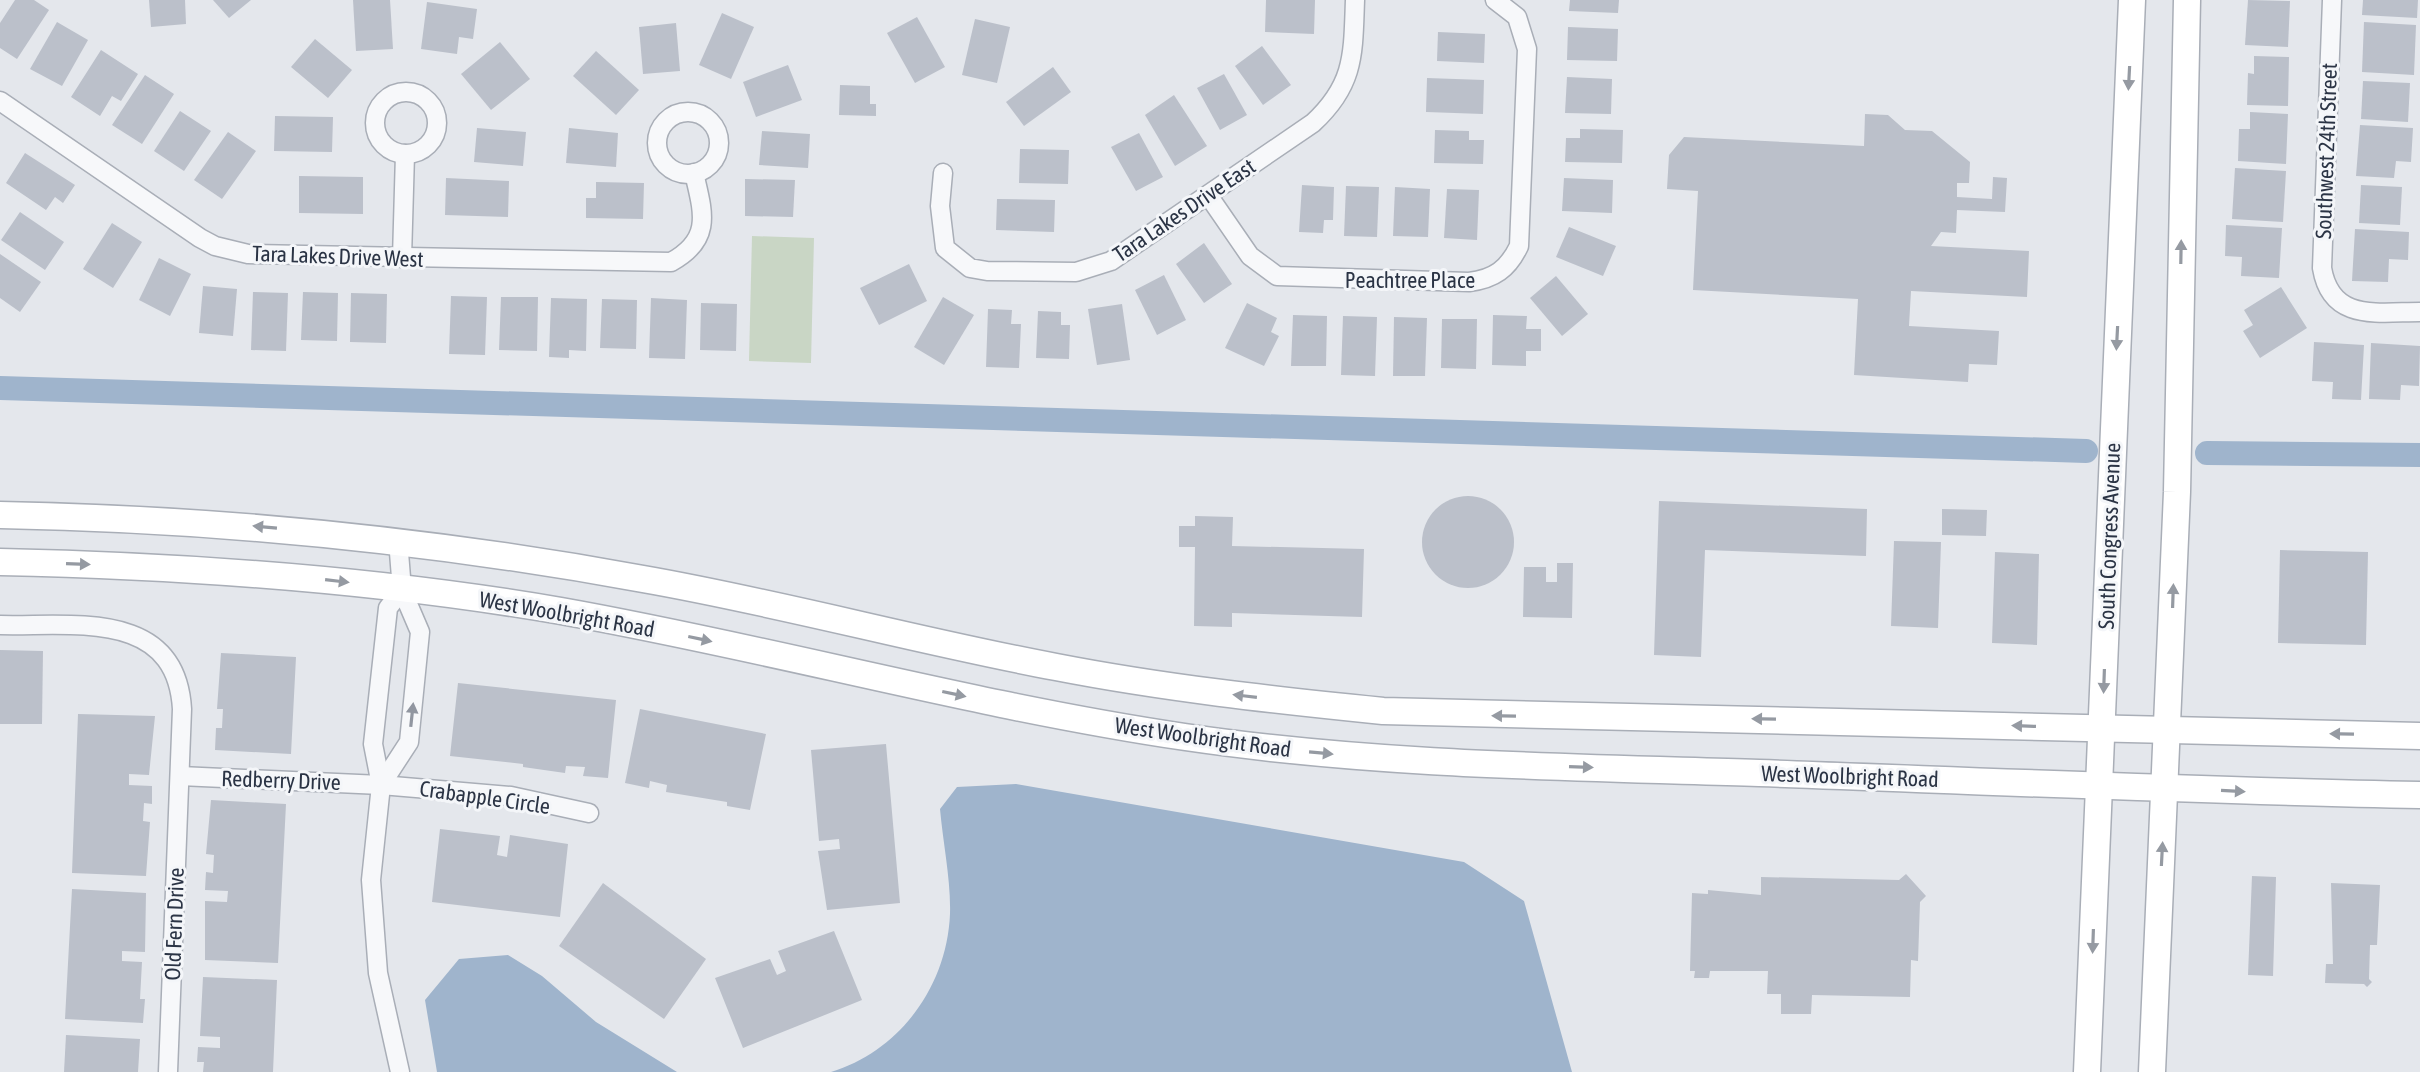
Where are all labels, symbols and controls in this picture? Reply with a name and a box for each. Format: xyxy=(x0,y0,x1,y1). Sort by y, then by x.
street label: Southwest 24th Street xyxy=(2310,62,2342,240)
one-way arrow xyxy=(2122,66,2135,91)
street label: Tara Lakes Drive East xyxy=(1108,153,1260,267)
one-way arrow xyxy=(2175,239,2188,264)
street label: Tara Lakes Drive West xyxy=(252,240,424,272)
street label: Peachtree Place xyxy=(1345,267,1475,293)
one-way arrow xyxy=(2111,326,2124,351)
street label: South Congress Avenue xyxy=(2093,442,2125,630)
one-way arrow xyxy=(252,520,277,533)
one-way arrow xyxy=(66,557,91,570)
one-way arrow xyxy=(325,575,350,588)
one-way arrow xyxy=(2166,583,2179,608)
street label: West Woolbright Road xyxy=(477,586,657,642)
one-way arrow xyxy=(687,633,712,646)
one-way arrow xyxy=(2097,669,2110,694)
one-way arrow xyxy=(942,688,967,701)
one-way arrow xyxy=(1232,689,1257,702)
one-way arrow xyxy=(405,702,418,727)
one-way arrow xyxy=(1491,710,1516,722)
street label: West Woolbright Road xyxy=(1113,712,1293,762)
one-way arrow xyxy=(1751,713,1776,725)
one-way arrow xyxy=(2011,719,2036,732)
one-way arrow xyxy=(2329,728,2354,741)
one-way arrow xyxy=(1309,747,1334,760)
street label: West Woolbright Road xyxy=(1761,760,1939,792)
one-way arrow xyxy=(1569,761,1594,774)
street label: Redberry Drive xyxy=(221,765,341,795)
street label: Crabapple Circle xyxy=(418,775,552,819)
one-way arrow xyxy=(2221,784,2246,797)
one-way arrow xyxy=(2156,841,2169,866)
street label: Old Fern Drive xyxy=(159,867,189,981)
one-way arrow xyxy=(2086,929,2099,954)

